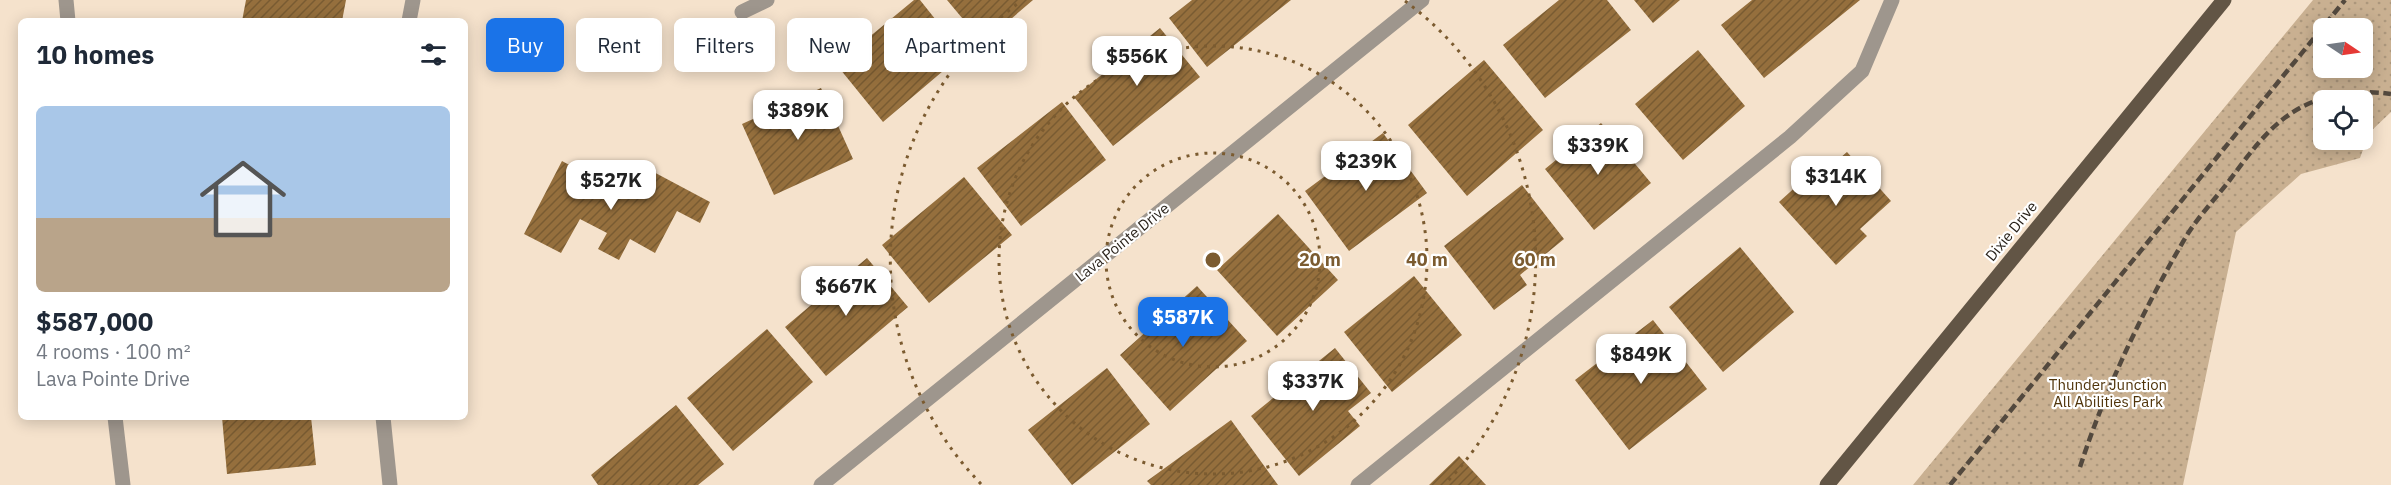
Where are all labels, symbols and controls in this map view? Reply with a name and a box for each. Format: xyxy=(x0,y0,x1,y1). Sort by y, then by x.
chip: Buy xyxy=(486,18,564,72)
chip: Rent xyxy=(576,18,662,72)
chip: Filters xyxy=(674,18,775,72)
chip: New xyxy=(787,18,872,72)
chip: Apartment xyxy=(884,18,1027,72)
north arrow xyxy=(2313,18,2373,78)
map controls xyxy=(2313,18,2373,150)
pin: $556K xyxy=(1095,36,1179,87)
text: 10 homes xyxy=(36,37,154,71)
icon: filters xyxy=(417,38,450,71)
text: $556K xyxy=(1106,42,1168,69)
pin: $389K xyxy=(756,90,840,141)
button: locate xyxy=(2313,90,2373,150)
text: $389K xyxy=(767,96,829,123)
pin: $339K xyxy=(1556,125,1640,176)
text: $339K xyxy=(1567,131,1629,158)
pin: $239K xyxy=(1324,141,1408,192)
icon: home xyxy=(189,145,297,253)
text: $239K xyxy=(1335,147,1397,174)
pin: $314K xyxy=(1794,156,1878,207)
pin: $527K xyxy=(569,160,653,211)
text: $314K xyxy=(1805,162,1867,189)
text: $527K xyxy=(580,166,642,193)
street label: Dixie Drive xyxy=(1981,197,2041,265)
street label: Lava Pointe Drive xyxy=(1071,198,1173,286)
text: 20 m xyxy=(1299,248,1341,271)
text: 40 m xyxy=(1406,248,1448,271)
text: 60 m xyxy=(1514,248,1556,271)
centre of rings xyxy=(1203,250,1223,270)
pin: $667K xyxy=(804,266,888,317)
text: $667K xyxy=(815,272,877,299)
pin: $587K xyxy=(1141,297,1225,348)
text: $587K xyxy=(1152,303,1214,330)
text: $587,000 xyxy=(36,304,153,338)
pin: $849K xyxy=(1599,334,1683,385)
text: 4 rooms · 100 m² xyxy=(36,338,191,365)
text: $849K xyxy=(1610,340,1672,367)
pin: $337K xyxy=(1271,361,1355,412)
text: Lava Pointe Drive xyxy=(36,365,190,392)
text: $337K xyxy=(1282,367,1344,394)
park label: Thunder Junction All Abilities Park xyxy=(2049,375,2167,411)

